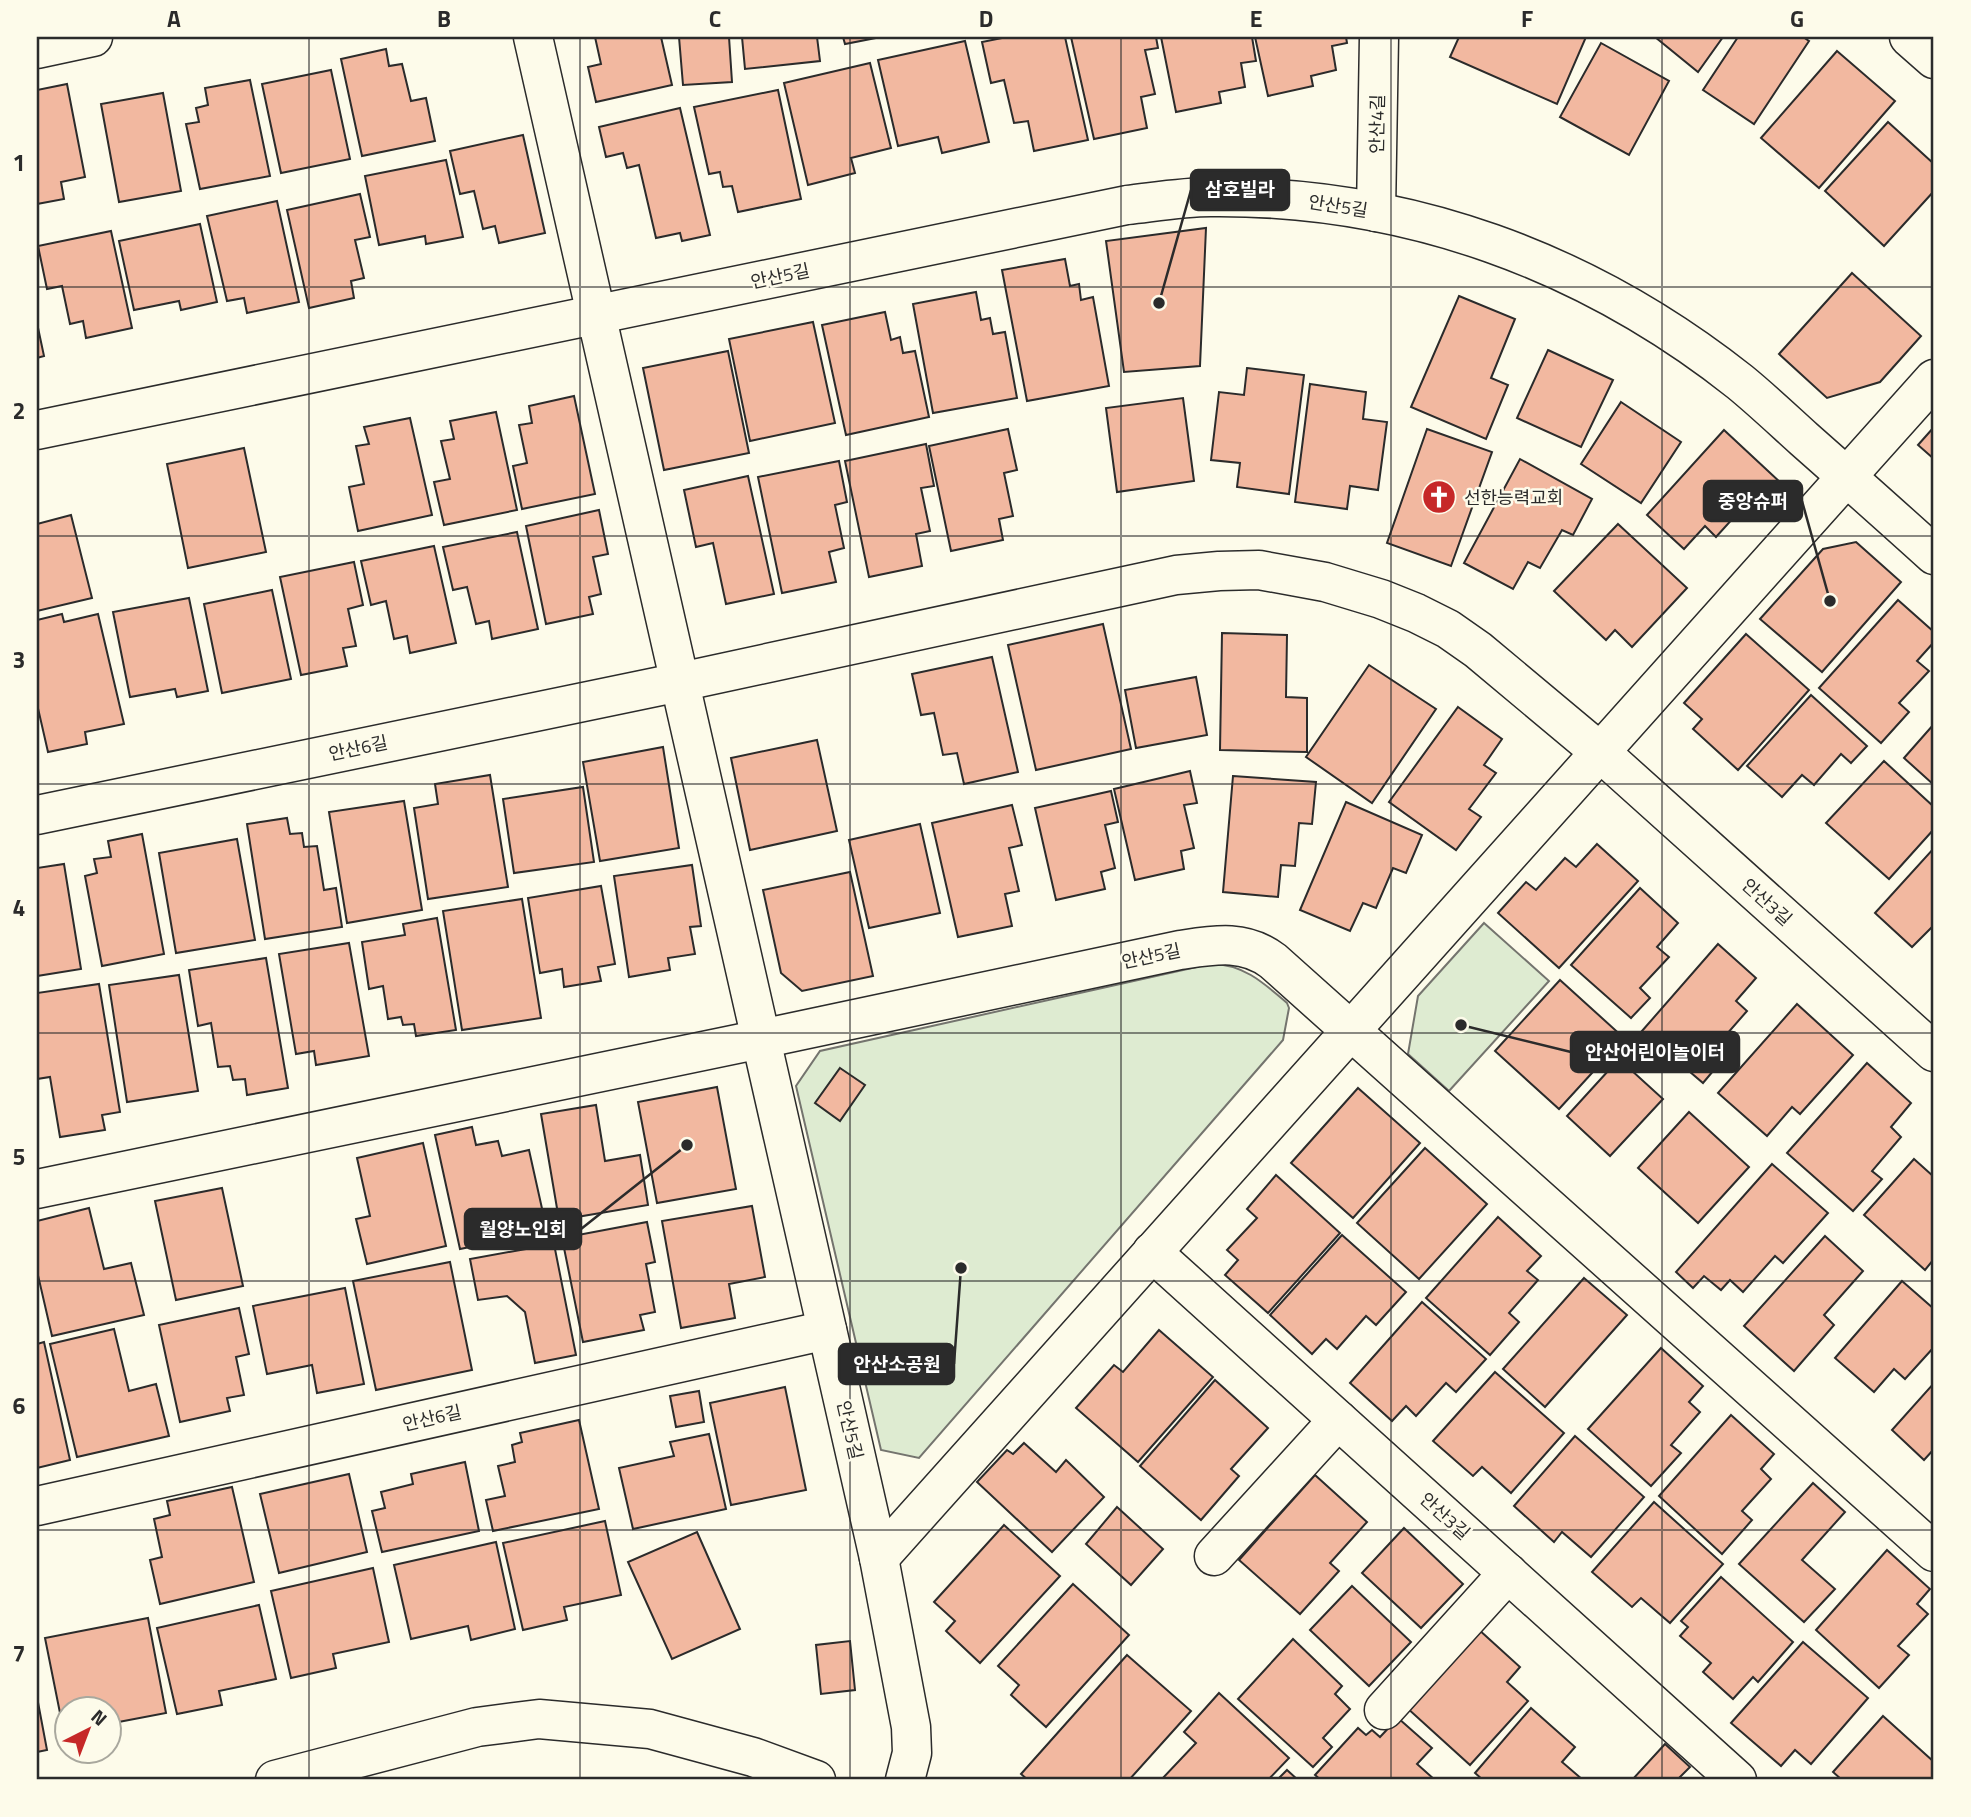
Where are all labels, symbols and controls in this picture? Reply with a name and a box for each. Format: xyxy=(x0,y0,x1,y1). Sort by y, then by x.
text: A xyxy=(167,1,181,36)
text: B xyxy=(437,1,451,36)
text: C xyxy=(709,1,721,36)
text: D xyxy=(979,1,993,36)
text: E xyxy=(1250,1,1262,36)
text: F xyxy=(1521,1,1533,36)
text: G xyxy=(1790,1,1804,36)
street label: 안산4길 xyxy=(1363,94,1391,154)
text: 1 xyxy=(13,145,25,180)
callout: 삼호빌라 xyxy=(1191,170,1289,210)
text: 삼호빌라 xyxy=(1205,174,1275,203)
street label: 안산5길 xyxy=(1306,188,1370,224)
street label: 안산5길 xyxy=(748,257,812,295)
text: 2 xyxy=(13,393,25,428)
church icon: 선한능력교회 xyxy=(1420,478,1458,516)
callout: 중앙슈퍼 xyxy=(1704,481,1802,521)
place label: 선한능력교회 xyxy=(1464,484,1563,511)
text: 중앙슈퍼 xyxy=(1718,486,1788,515)
text: 3 xyxy=(13,642,25,677)
street label: 안산6길 xyxy=(326,729,390,767)
street label: 안산3길 xyxy=(1736,872,1798,932)
text: 4 xyxy=(13,890,25,925)
street label: 안산5길 xyxy=(1119,937,1183,975)
callout: 안산어린이놀이터 xyxy=(1571,1032,1739,1072)
text: 안산어린이놀이터 xyxy=(1585,1037,1725,1066)
text: 5 xyxy=(13,1139,25,1174)
callout: 월양노인회 xyxy=(465,1209,581,1249)
text: 월양노인회 xyxy=(479,1214,567,1243)
callout: 안산소공원 xyxy=(839,1344,954,1384)
text: 안산소공원 xyxy=(853,1349,941,1378)
text: 6 xyxy=(13,1388,26,1423)
street label: 안산6길 xyxy=(400,1398,464,1438)
street label: 안산5길 xyxy=(830,1398,870,1462)
street label: 안산3길 xyxy=(1414,1486,1476,1546)
text: 7 xyxy=(13,1636,25,1671)
north arrow xyxy=(52,1694,122,1764)
text: N xyxy=(85,1702,114,1732)

